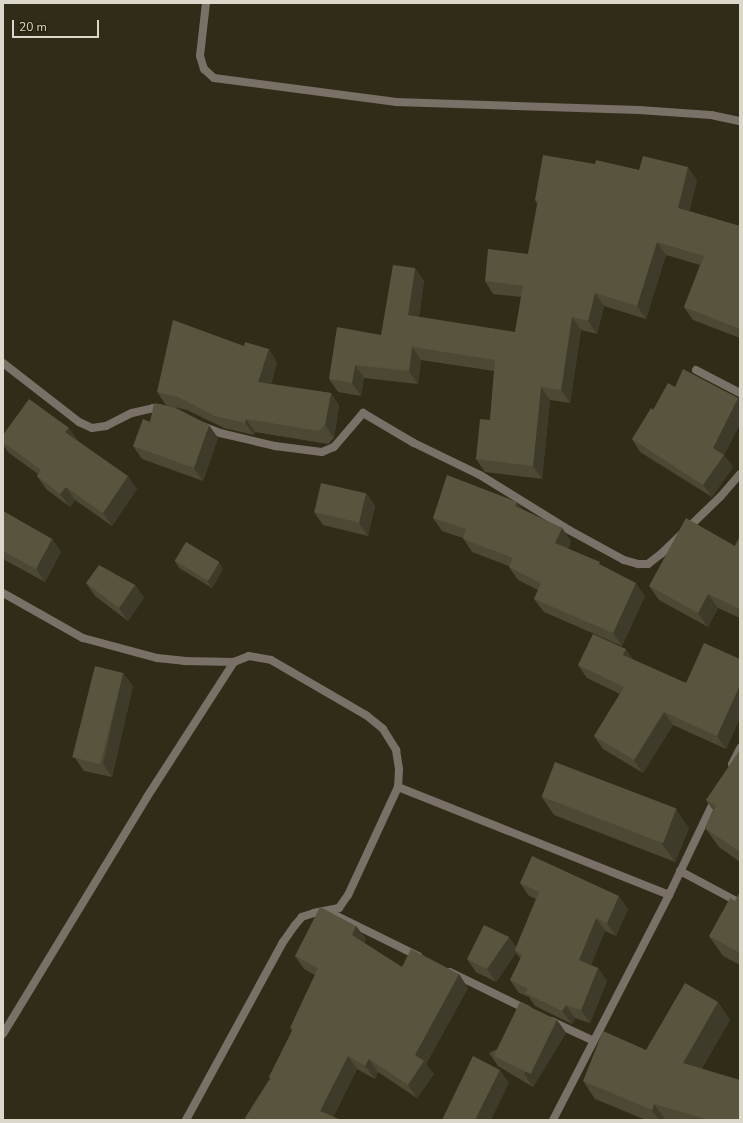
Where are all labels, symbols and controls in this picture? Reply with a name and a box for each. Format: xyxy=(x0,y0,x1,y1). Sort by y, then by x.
scale bar xyxy=(14,12,101,38)
text: 20 m xyxy=(19,19,47,35)

